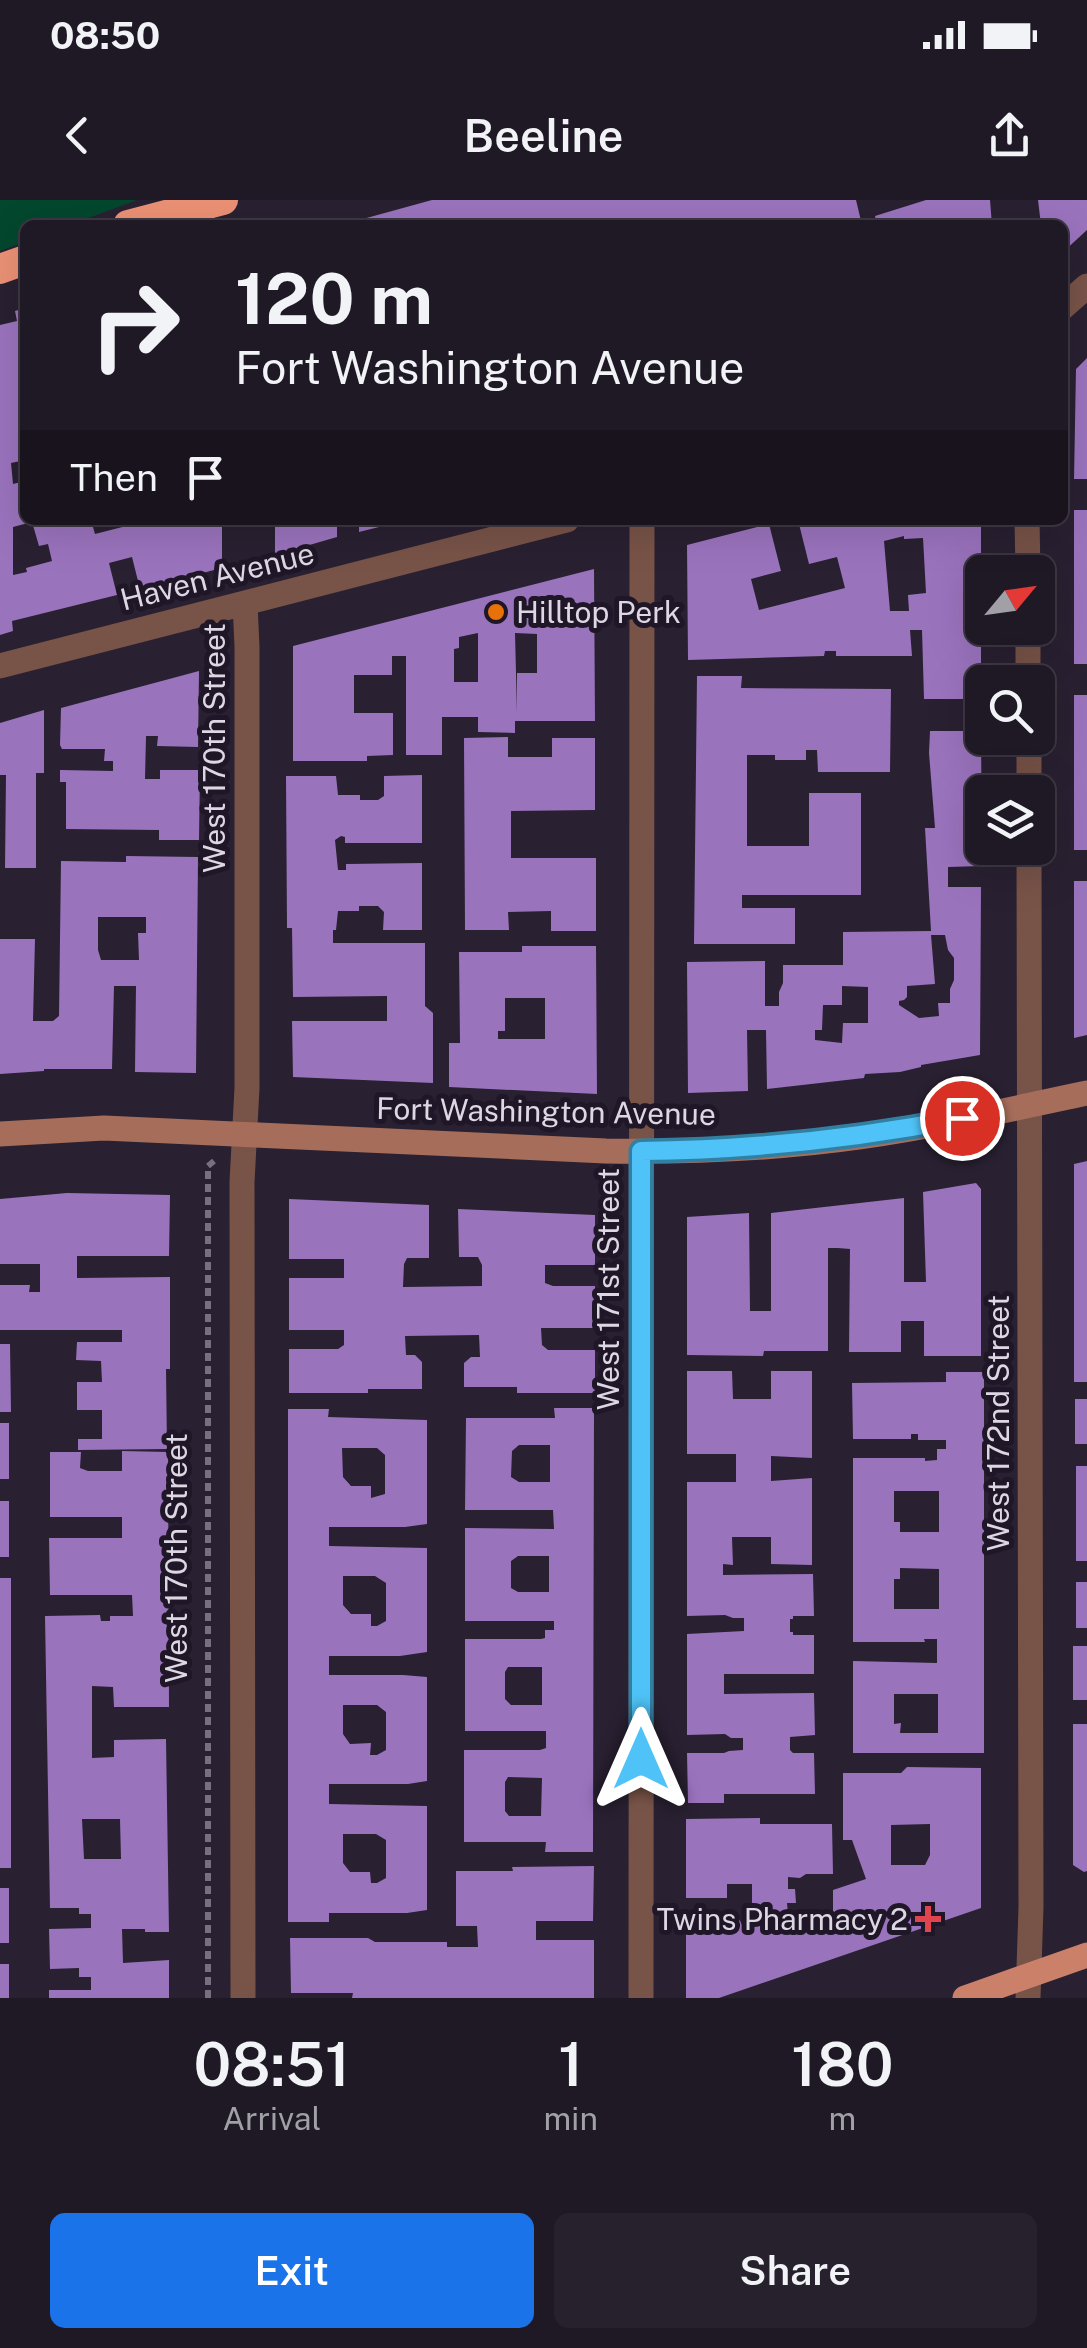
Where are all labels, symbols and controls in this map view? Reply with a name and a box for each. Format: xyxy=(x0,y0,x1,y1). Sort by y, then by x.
text: 08:50 xyxy=(50,13,160,58)
icon: back xyxy=(50,108,105,163)
icon: share xyxy=(982,108,1037,163)
text: Beeline xyxy=(463,109,624,162)
text: 120 m xyxy=(235,257,433,340)
icon: right xyxy=(70,260,200,390)
text: Fort Washington Avenue xyxy=(235,341,745,394)
icon: arrive xyxy=(178,450,233,505)
text: Then xyxy=(70,455,158,500)
street label: Haven Avenue xyxy=(116,535,318,617)
north arrow xyxy=(965,555,1055,645)
map controls xyxy=(965,555,1055,865)
place label: Hilltop Perk xyxy=(516,594,681,630)
marker: Hilltop Perk xyxy=(485,601,507,623)
street label: West 170th Street xyxy=(196,623,232,873)
button: search xyxy=(965,665,1055,755)
button: layers xyxy=(965,775,1055,865)
pin xyxy=(920,1076,1005,1161)
street label: Fort Washington Avenue xyxy=(376,1090,716,1132)
icon: arrive xyxy=(935,1091,990,1146)
street label: West 171st Street xyxy=(590,1168,626,1410)
street label: West 172nd Street xyxy=(980,1295,1016,1551)
street label: West 170th Street xyxy=(158,1433,194,1683)
position arrow xyxy=(589,1707,693,1811)
place label: Twins Pharmacy 2 xyxy=(657,1901,908,1937)
marker: Twins Pharmacy 2 xyxy=(917,1908,939,1930)
text: 08:51 xyxy=(193,2029,350,2100)
text: 1 xyxy=(558,2029,583,2100)
text: 180 xyxy=(791,2029,894,2100)
text: Arrival xyxy=(222,2100,321,2137)
text: min xyxy=(544,2100,598,2137)
text: m xyxy=(829,2100,856,2137)
button: Exit xyxy=(50,2213,534,2328)
button: Share xyxy=(554,2213,1037,2328)

